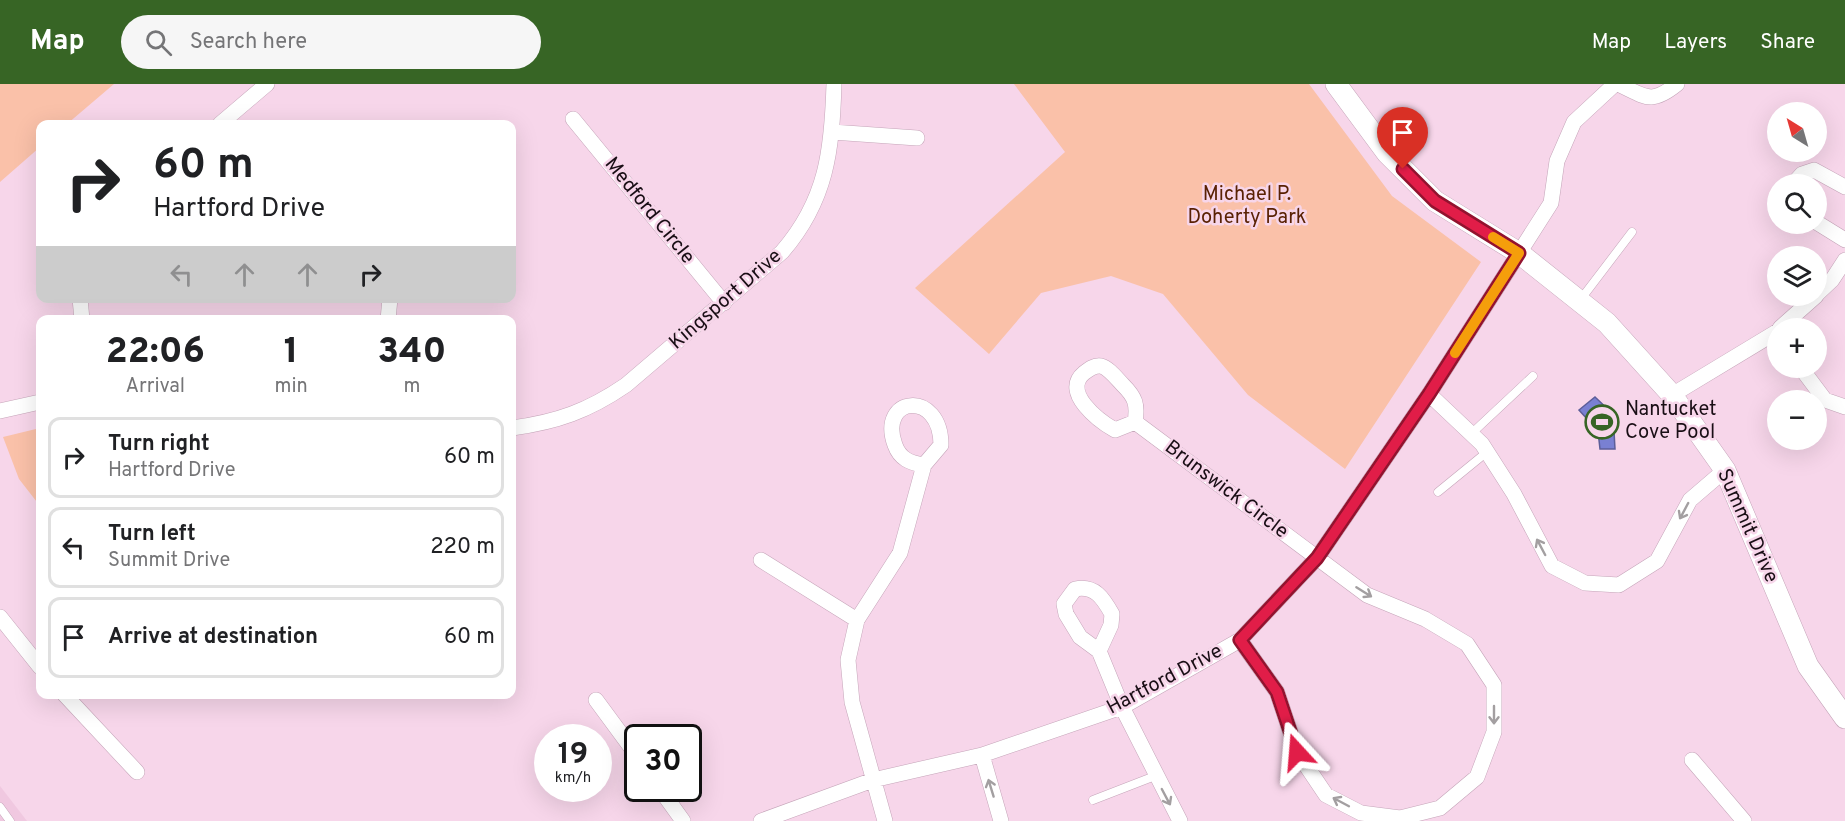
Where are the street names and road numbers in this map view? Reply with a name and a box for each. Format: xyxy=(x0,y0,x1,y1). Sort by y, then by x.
street label: Medford Circle xyxy=(598,152,700,270)
street label: Kingsport Drive xyxy=(664,244,788,356)
street label: Brunswick Circle xyxy=(1159,435,1293,545)
street label: Summit Drive xyxy=(1710,465,1784,587)
street label: Hartford Drive xyxy=(1103,639,1227,721)

